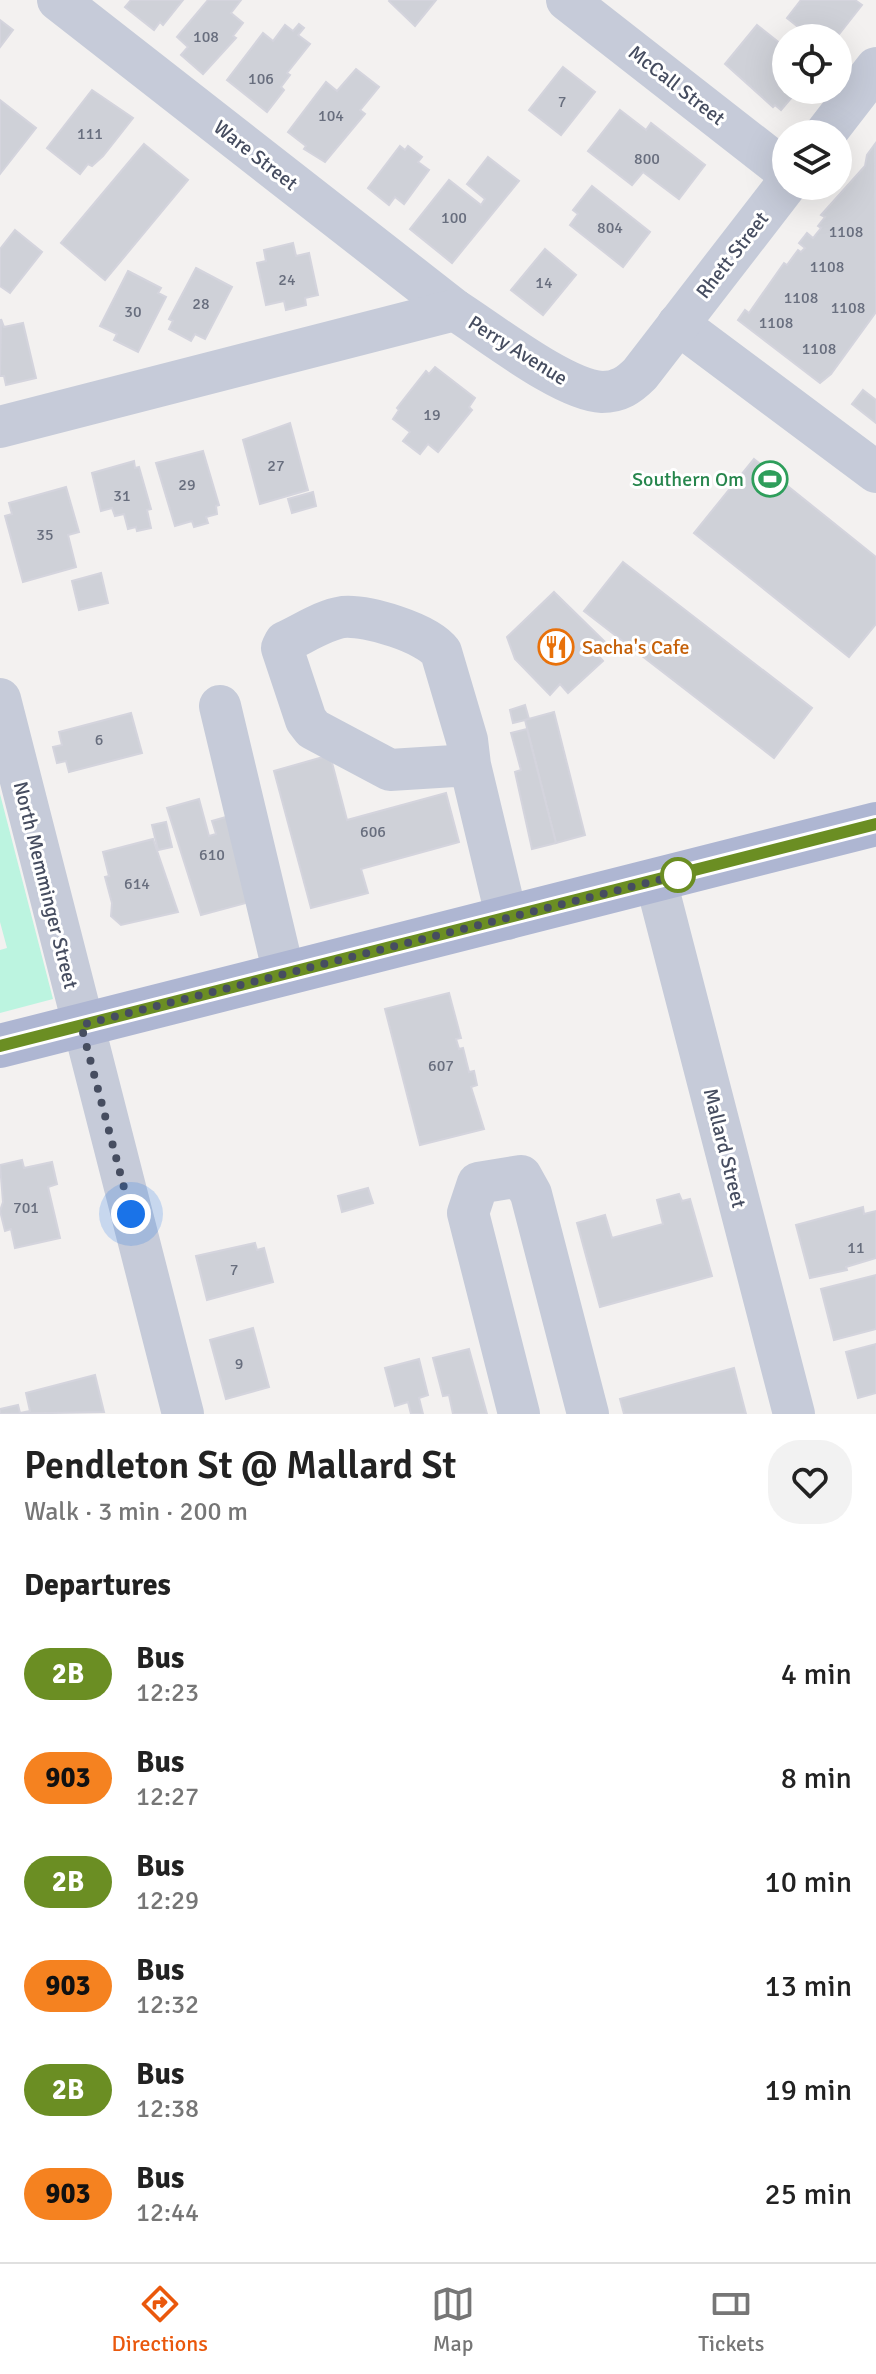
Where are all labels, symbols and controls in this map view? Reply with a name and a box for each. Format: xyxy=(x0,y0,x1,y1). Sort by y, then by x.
map controls xyxy=(772,24,852,200)
button: locate xyxy=(772,24,852,104)
house number: 108 xyxy=(193,27,219,47)
street label: McCall Street xyxy=(623,40,730,131)
house number: 106 xyxy=(248,69,274,89)
house number: 7 xyxy=(558,92,566,112)
house number: 104 xyxy=(318,106,344,126)
street label: Ware Street xyxy=(209,115,303,196)
button: layers xyxy=(772,120,852,200)
house number: 111 xyxy=(77,124,103,144)
house number: 800 xyxy=(634,149,660,169)
street label: Rhett Street xyxy=(691,207,774,304)
house number: 100 xyxy=(441,208,467,228)
house number: 804 xyxy=(597,218,623,238)
house number: 1108 xyxy=(829,222,863,242)
house number: 1108 xyxy=(810,257,844,277)
house number: 24 xyxy=(278,270,296,290)
house number: 14 xyxy=(535,273,553,293)
house number: 1108 xyxy=(784,288,818,308)
house number: 28 xyxy=(192,294,210,314)
house number: 1108 xyxy=(831,298,865,318)
house number: 30 xyxy=(124,302,142,322)
street label: Perry Avenue xyxy=(463,310,572,391)
house number: 1108 xyxy=(759,313,793,333)
house number: 1108 xyxy=(802,339,836,359)
house number: 19 xyxy=(423,405,441,425)
house number: 27 xyxy=(267,456,285,476)
sports icon: Southern Om xyxy=(751,460,789,498)
place label: Southern Om xyxy=(632,467,744,492)
house number: 29 xyxy=(178,475,196,495)
house number: 31 xyxy=(113,486,131,506)
house number: 35 xyxy=(36,525,54,545)
restaurant icon: Sacha's Cafe xyxy=(537,628,575,666)
place label: Sacha's Cafe xyxy=(582,635,690,660)
house number: 6 xyxy=(95,730,103,750)
street label: North Memminger Street xyxy=(8,779,83,991)
house number: 606 xyxy=(360,822,386,842)
house number: 610 xyxy=(199,845,225,865)
unlabelled marker xyxy=(661,858,695,892)
house number: 614 xyxy=(124,874,150,894)
house number: 607 xyxy=(428,1056,454,1076)
street label: Mallard Street xyxy=(698,1086,751,1210)
your location xyxy=(111,1194,151,1234)
house number: 701 xyxy=(13,1198,39,1218)
house number: 11 xyxy=(847,1238,865,1258)
house number: 7 xyxy=(230,1260,238,1280)
house number: 9 xyxy=(235,1354,243,1374)
button: heart xyxy=(768,1440,852,1524)
text: Pendleton St @ Mallard St xyxy=(24,1442,456,1489)
text: Walk · 3 min · 200 m xyxy=(24,1496,248,1528)
text: Departures xyxy=(24,1567,171,1604)
text: Bus xyxy=(136,1640,184,1677)
text: 4 min xyxy=(781,1656,852,1693)
text: 2B xyxy=(52,1657,84,1691)
text: 12:23 xyxy=(136,1677,199,1709)
text: Bus xyxy=(136,1744,184,1781)
text: 8 min xyxy=(781,1760,852,1797)
text: 903 xyxy=(45,1761,91,1795)
text: 12:27 xyxy=(136,1781,199,1813)
text: Bus xyxy=(136,1848,184,1885)
text: 10 min xyxy=(765,1864,852,1901)
text: 2B xyxy=(52,1865,84,1899)
text: 12:29 xyxy=(136,1885,199,1917)
text: Bus xyxy=(136,1952,184,1989)
text: 13 min xyxy=(765,1968,852,2005)
text: 903 xyxy=(45,1969,91,2003)
text: 12:32 xyxy=(136,1989,199,2021)
text: Bus xyxy=(136,2056,184,2093)
text: 19 min xyxy=(765,2072,852,2109)
text: 2B xyxy=(52,2073,84,2107)
text: 12:38 xyxy=(136,2093,199,2125)
text: Bus xyxy=(136,2160,184,2197)
text: 25 min xyxy=(765,2176,852,2213)
text: 903 xyxy=(45,2177,91,2211)
text: 12:44 xyxy=(136,2197,199,2229)
tab: Directions xyxy=(112,2282,208,2357)
tab: Map xyxy=(431,2282,475,2357)
tab: Tickets xyxy=(698,2282,764,2357)

